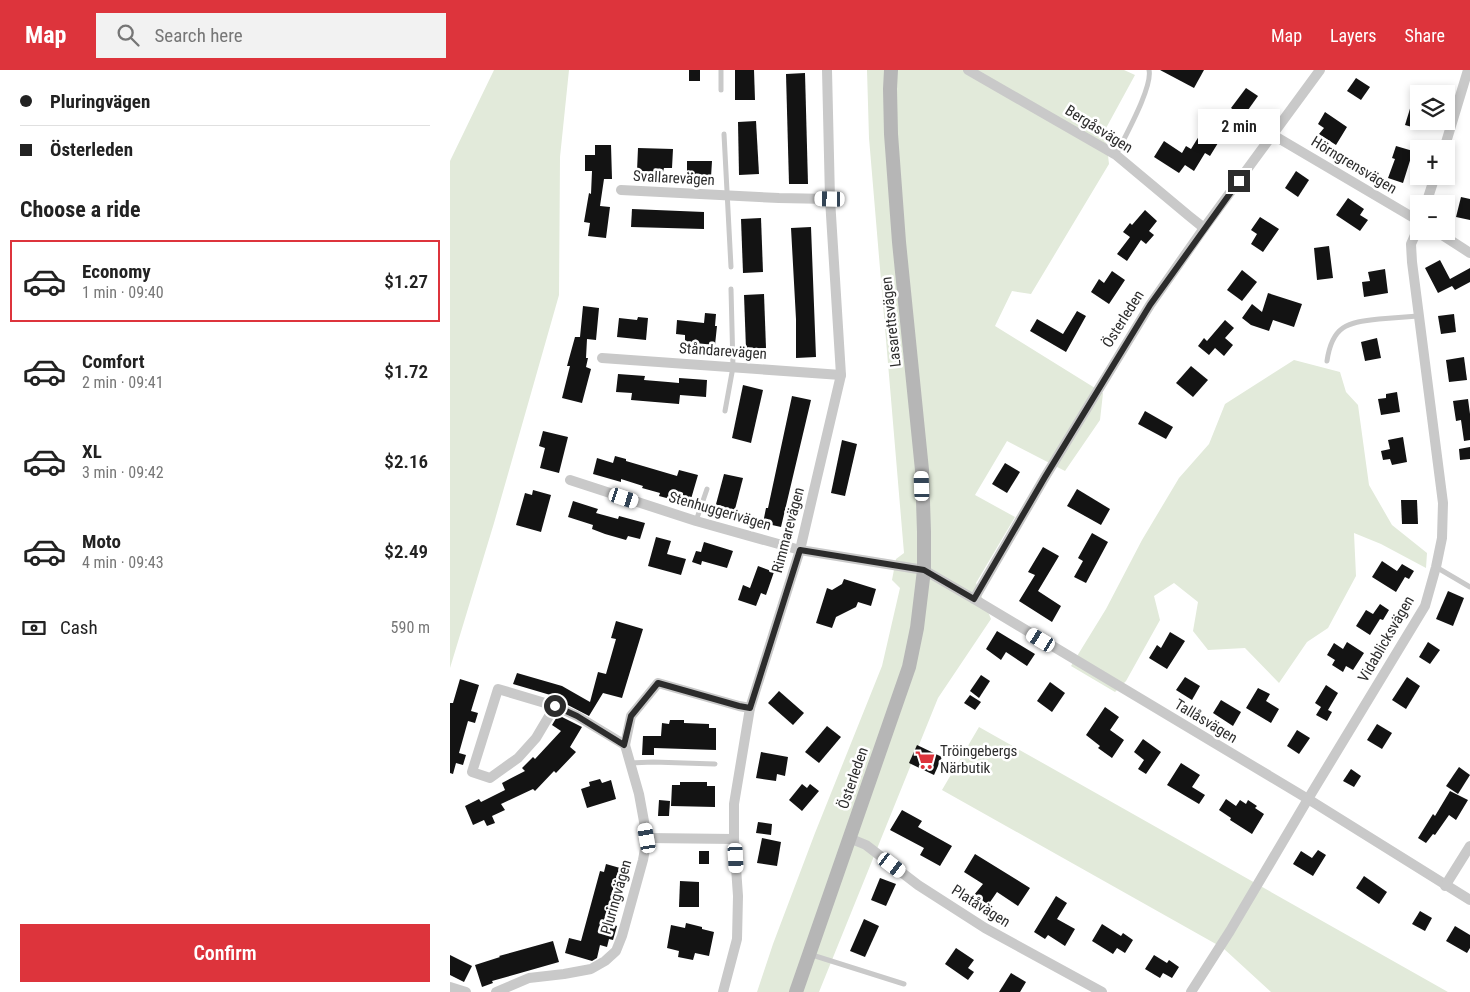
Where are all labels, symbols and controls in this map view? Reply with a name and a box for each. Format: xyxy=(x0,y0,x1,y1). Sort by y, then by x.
search box xyxy=(96,13,446,58)
text: Map xyxy=(25,21,66,49)
icon: search xyxy=(114,21,142,49)
text: Search here xyxy=(154,24,243,47)
text: Map xyxy=(1271,25,1302,46)
text: Layers xyxy=(1330,25,1377,46)
text: Share xyxy=(1405,25,1445,46)
map controls xyxy=(1410,85,1455,240)
button: layers xyxy=(1410,85,1455,130)
text: Pluringvägen xyxy=(50,90,150,113)
street label: Bergåsvägen xyxy=(1062,101,1136,157)
callout: 2 min xyxy=(1198,108,1280,144)
text: 2 min xyxy=(1221,117,1257,136)
street label: Hörngrensvägen xyxy=(1308,132,1400,198)
text: Österleden xyxy=(50,138,133,161)
button: + xyxy=(1410,140,1455,185)
street label: Svallarevägen xyxy=(633,167,715,189)
route end xyxy=(1228,170,1250,192)
car xyxy=(814,191,845,207)
button: − xyxy=(1410,195,1455,240)
text: Choose a ride xyxy=(20,197,141,222)
icon: car xyxy=(22,259,67,304)
text: Economy xyxy=(82,260,151,283)
text: $1.27 xyxy=(384,270,428,293)
street label: Lasarettsvägen xyxy=(877,276,905,368)
text: 1 min · 09:40 xyxy=(82,283,164,302)
street label: Österleden xyxy=(1098,287,1148,351)
street label: Ståndarevägen xyxy=(679,339,767,363)
icon: car xyxy=(22,349,67,394)
text: Comfort xyxy=(82,350,145,373)
text: $1.72 xyxy=(384,360,428,383)
text: 2 min · 09:41 xyxy=(82,373,164,392)
icon: car xyxy=(22,439,67,484)
text: XL xyxy=(82,440,102,463)
text: $2.16 xyxy=(384,450,428,473)
text: 3 min · 09:42 xyxy=(82,463,164,482)
car xyxy=(913,471,930,501)
street label: Rimmarevägen xyxy=(768,485,808,575)
car xyxy=(607,486,640,510)
street label: Stenhuggerivägen xyxy=(667,488,773,534)
icon: car xyxy=(22,529,67,574)
text: Moto xyxy=(82,530,121,553)
text: $2.49 xyxy=(384,540,428,563)
text: 4 min · 09:43 xyxy=(82,553,164,572)
street label: Vidablicksvägen xyxy=(1354,593,1418,685)
icon: cash xyxy=(20,614,48,642)
text: Cash xyxy=(60,616,98,639)
text: 590 m xyxy=(391,618,430,637)
car xyxy=(1024,626,1057,654)
route start xyxy=(544,695,566,717)
street label: Tallåsvägen xyxy=(1171,695,1241,747)
place label: Tröingebergs Närbutik xyxy=(940,742,1018,777)
street label: Österleden xyxy=(834,745,872,811)
supermarket icon: Tröingebergs Närbutik xyxy=(914,749,936,771)
car xyxy=(637,822,656,854)
car xyxy=(727,843,744,873)
car xyxy=(875,850,908,880)
street label: Pluringvägen xyxy=(597,858,635,936)
street label: Platåvägen xyxy=(948,881,1014,931)
button: Confirm xyxy=(20,924,430,982)

